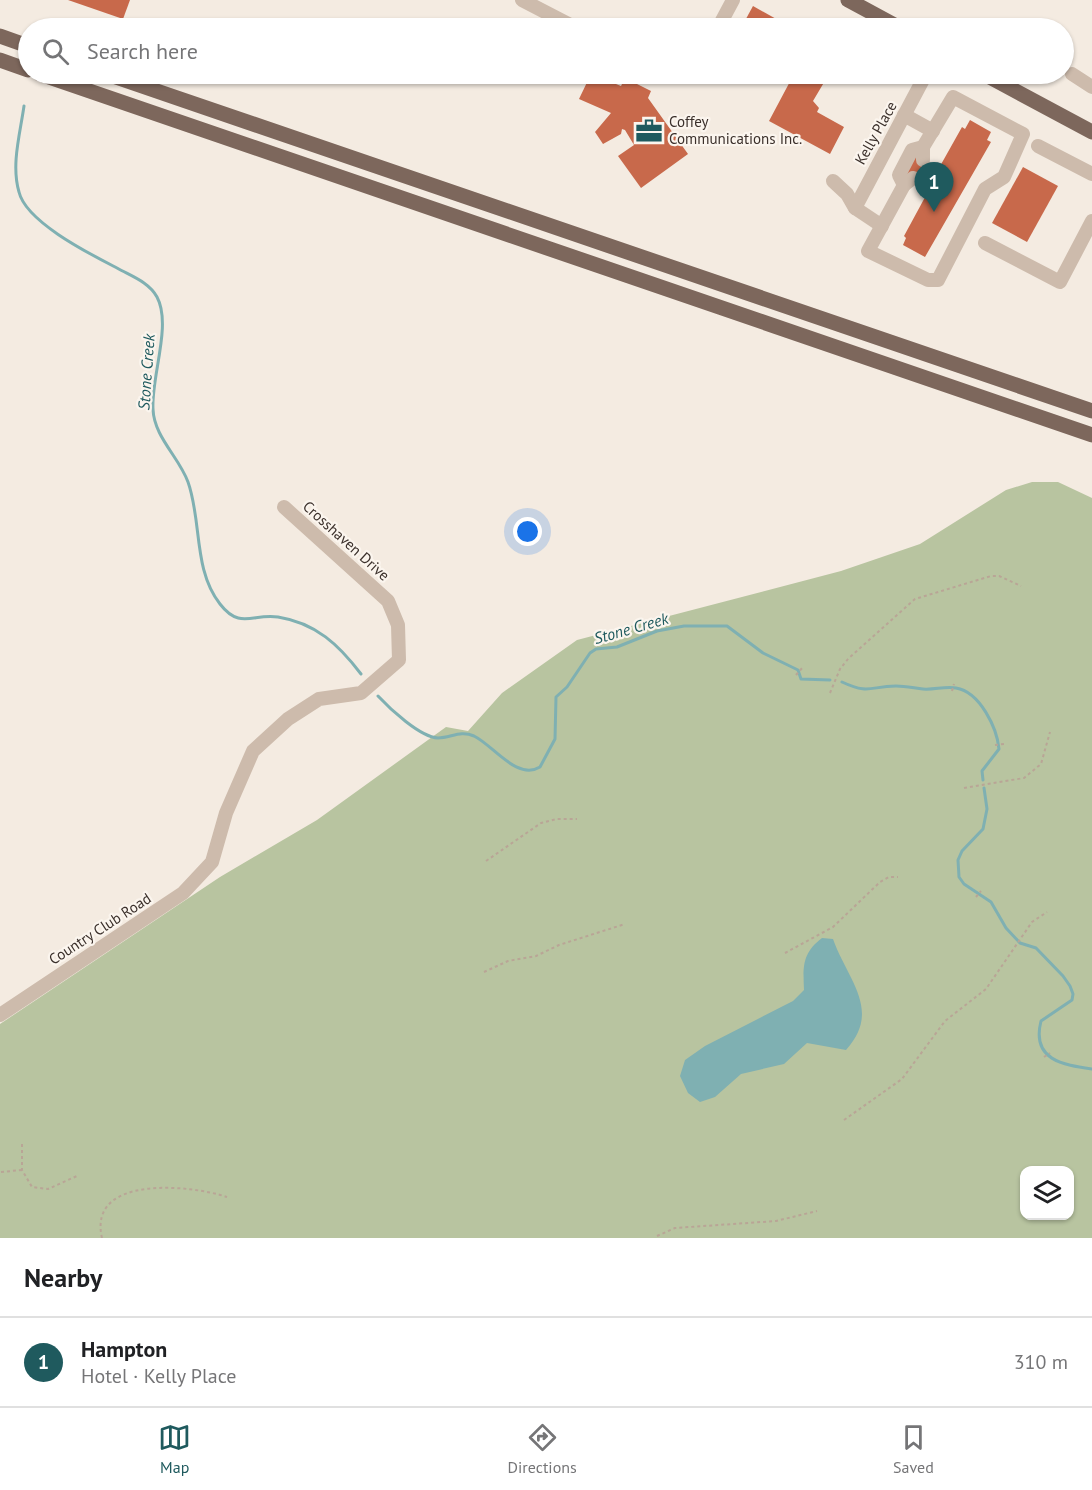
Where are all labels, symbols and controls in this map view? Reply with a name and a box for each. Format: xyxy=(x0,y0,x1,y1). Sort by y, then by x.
search box xyxy=(18,18,1074,84)
icon: search xyxy=(39,35,72,68)
text: Search here xyxy=(87,37,198,65)
street label: Kelly Place xyxy=(850,98,901,168)
place label: Coffey Communications Inc. xyxy=(669,112,802,148)
office icon: Coffey Communications Inc. xyxy=(634,116,664,146)
pin: 1 xyxy=(914,162,954,212)
water label: Stone Creek xyxy=(133,332,159,411)
street label: Crosshaven Drive xyxy=(299,497,394,585)
your location xyxy=(513,517,542,546)
water label: Stone Creek xyxy=(591,608,671,648)
street label: Country Club Road xyxy=(45,889,154,969)
map controls xyxy=(1020,1166,1074,1220)
button: layers xyxy=(1020,1166,1074,1220)
text: Nearby xyxy=(24,1261,102,1294)
text: Hampton xyxy=(81,1335,167,1363)
text: 1 xyxy=(38,1349,49,1375)
text: 310 m xyxy=(1014,1349,1068,1375)
text: Hotel · Kelly Place xyxy=(81,1363,236,1389)
tab: Map xyxy=(158,1421,191,1477)
tab: Directions xyxy=(508,1421,577,1477)
tab: Saved xyxy=(893,1421,934,1477)

